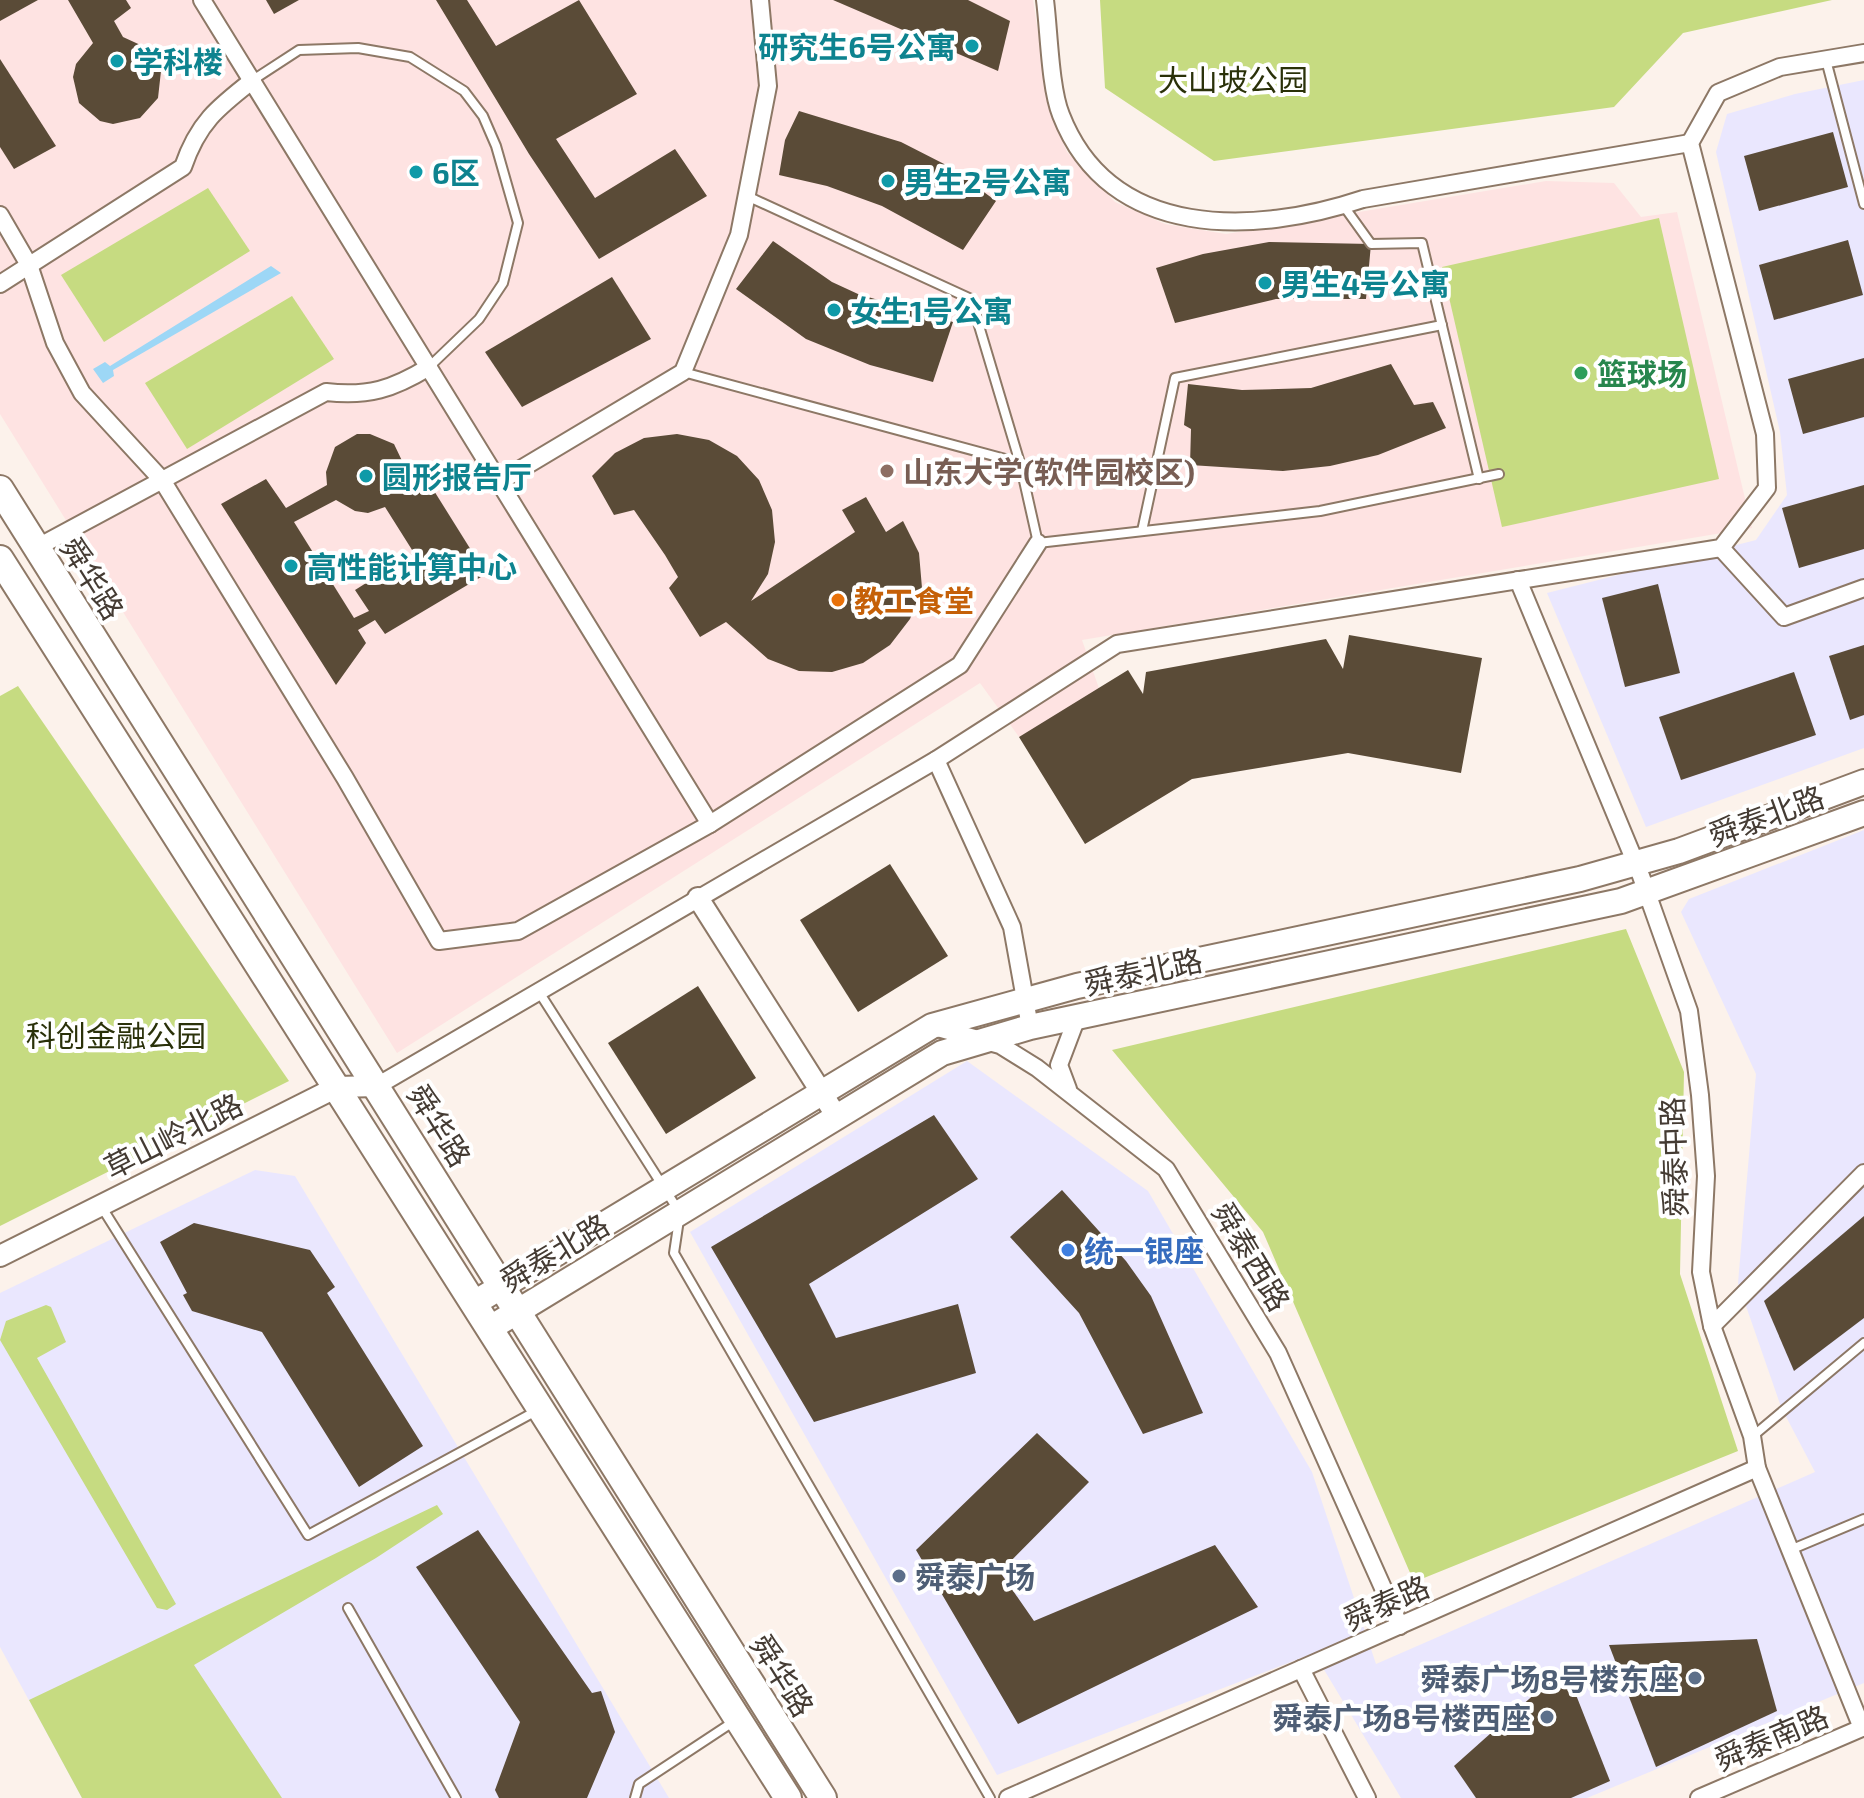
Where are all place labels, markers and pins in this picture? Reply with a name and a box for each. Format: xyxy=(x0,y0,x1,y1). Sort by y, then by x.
place label: 研究生6号公寓 xyxy=(758,28,956,64)
marker: 研究生6号公寓 xyxy=(963,37,981,55)
place label: 学科楼 xyxy=(133,43,223,79)
marker: 学科楼 xyxy=(108,52,126,70)
place label: 6区 xyxy=(432,154,480,190)
marker: 6区 xyxy=(407,163,425,181)
place label: 男生2号公寓 xyxy=(904,163,1071,199)
marker: 男生2号公寓 xyxy=(879,172,897,190)
place label: 男生4号公寓 xyxy=(1281,265,1450,301)
marker: 男生4号公寓 xyxy=(1256,274,1274,292)
place label: 女生1号公寓 xyxy=(850,292,1013,328)
marker: 女生1号公寓 xyxy=(825,301,843,319)
place label: 篮球场 xyxy=(1597,355,1687,391)
marker: 篮球场 xyxy=(1572,364,1590,382)
place label: 山东大学(软件园校区) xyxy=(903,453,1195,489)
place label: 圆形报告厅 xyxy=(382,458,532,494)
marker: 山东大学(软件园校区) xyxy=(878,462,896,480)
marker: 圆形报告厅 xyxy=(357,467,375,485)
place label: 高性能计算中心 xyxy=(307,548,517,584)
marker: 高性能计算中心 xyxy=(282,557,300,575)
place label: 教工食堂 xyxy=(854,582,974,618)
marker: 教工食堂 xyxy=(829,591,847,609)
place label: 统一银座 xyxy=(1084,1232,1204,1268)
marker: 统一银座 xyxy=(1059,1241,1077,1259)
place label: 舜泰广场 xyxy=(915,1558,1035,1594)
marker: 舜泰广场 xyxy=(890,1567,908,1585)
place label: 舜泰广场8号楼东座 xyxy=(1420,1660,1679,1696)
marker: 舜泰广场8号楼东座 xyxy=(1686,1669,1704,1687)
place label: 舜泰广场8号楼西座 xyxy=(1272,1699,1531,1735)
marker: 舜泰广场8号楼西座 xyxy=(1538,1708,1556,1726)

